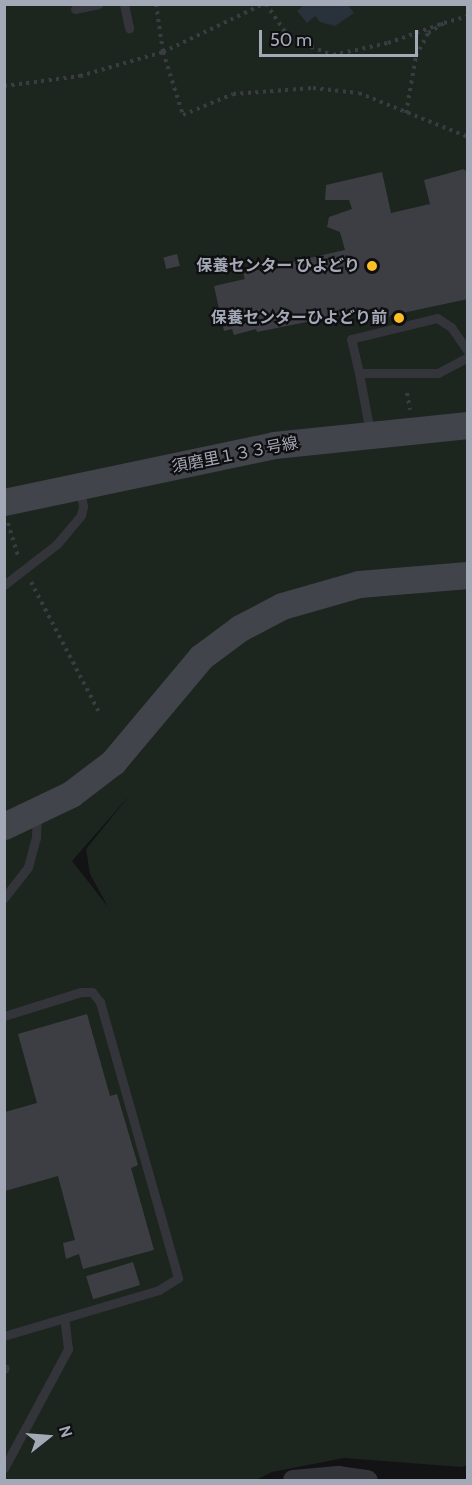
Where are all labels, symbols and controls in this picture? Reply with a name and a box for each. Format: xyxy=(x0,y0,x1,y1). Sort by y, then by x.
scale bar xyxy=(262,18,421,56)
text: 50 m xyxy=(270,29,312,51)
place label: 保養センター ひよどり xyxy=(196,256,360,276)
marker: 保養センター ひよどり xyxy=(365,259,379,273)
place label: 保養センターひよどり前 xyxy=(211,308,387,328)
marker: 保養センターひよどり前 xyxy=(392,311,406,325)
street label: 須磨里１３３号線 xyxy=(170,433,300,477)
north arrow xyxy=(18,1407,78,1467)
text: N xyxy=(55,1423,76,1440)

